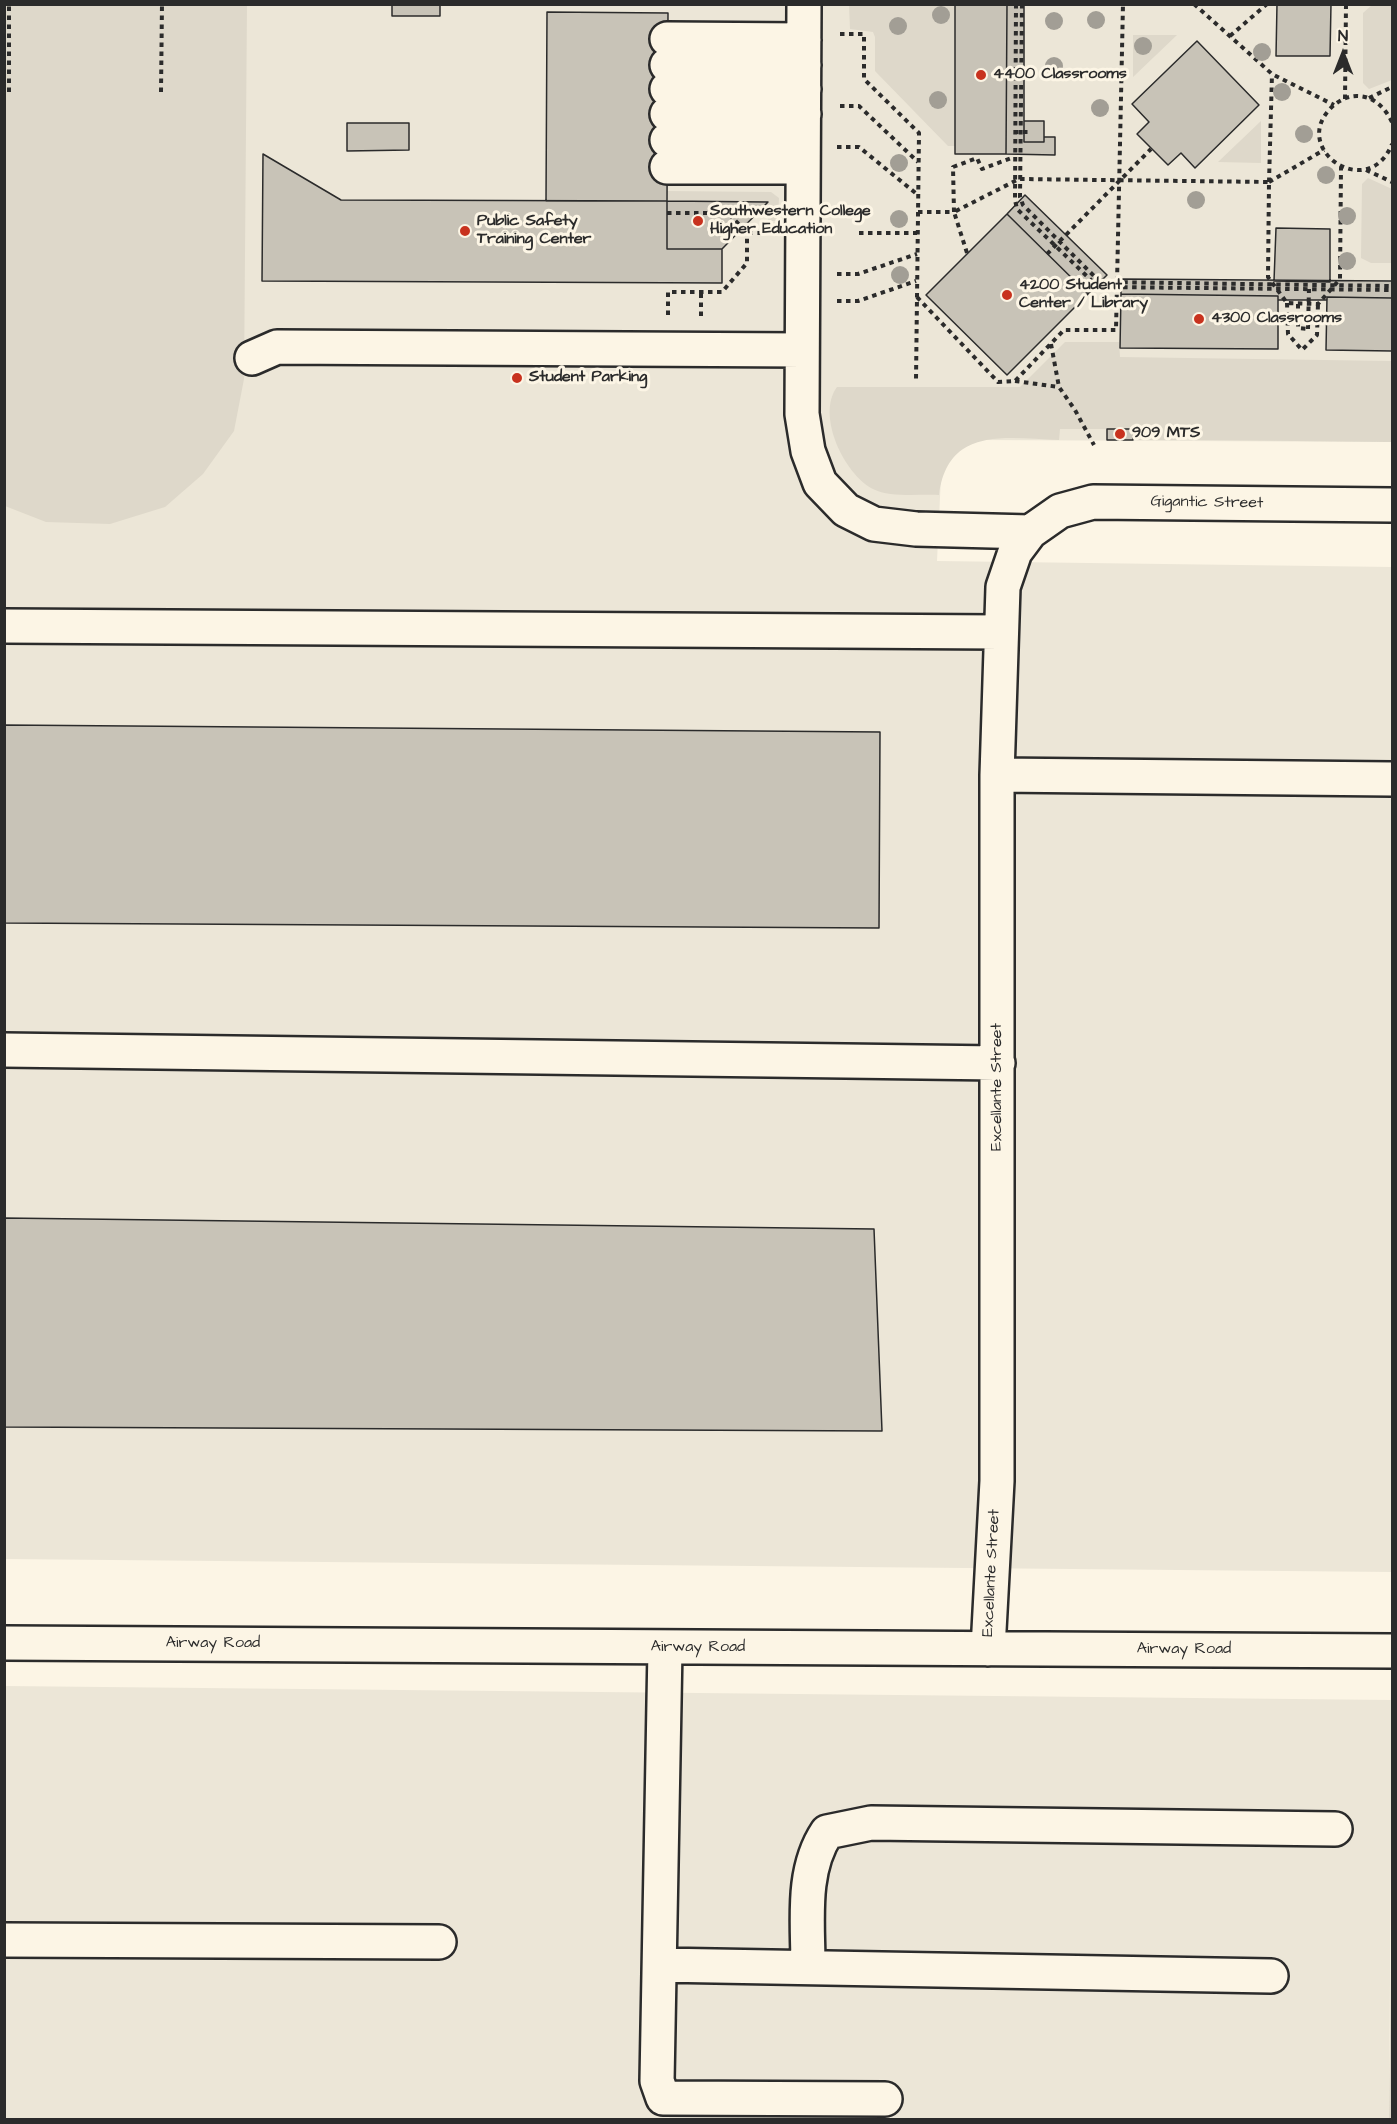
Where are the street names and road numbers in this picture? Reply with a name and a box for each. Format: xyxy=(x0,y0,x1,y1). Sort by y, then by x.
street label: Gigantic Street xyxy=(1151,492,1263,514)
street label: Excellante Street xyxy=(988,1023,1008,1151)
street label: Excellante Street xyxy=(979,1509,1005,1637)
street label: Airway Road xyxy=(166,1634,260,1654)
street label: Airway Road xyxy=(651,1638,745,1658)
street label: Airway Road xyxy=(1137,1640,1231,1660)

